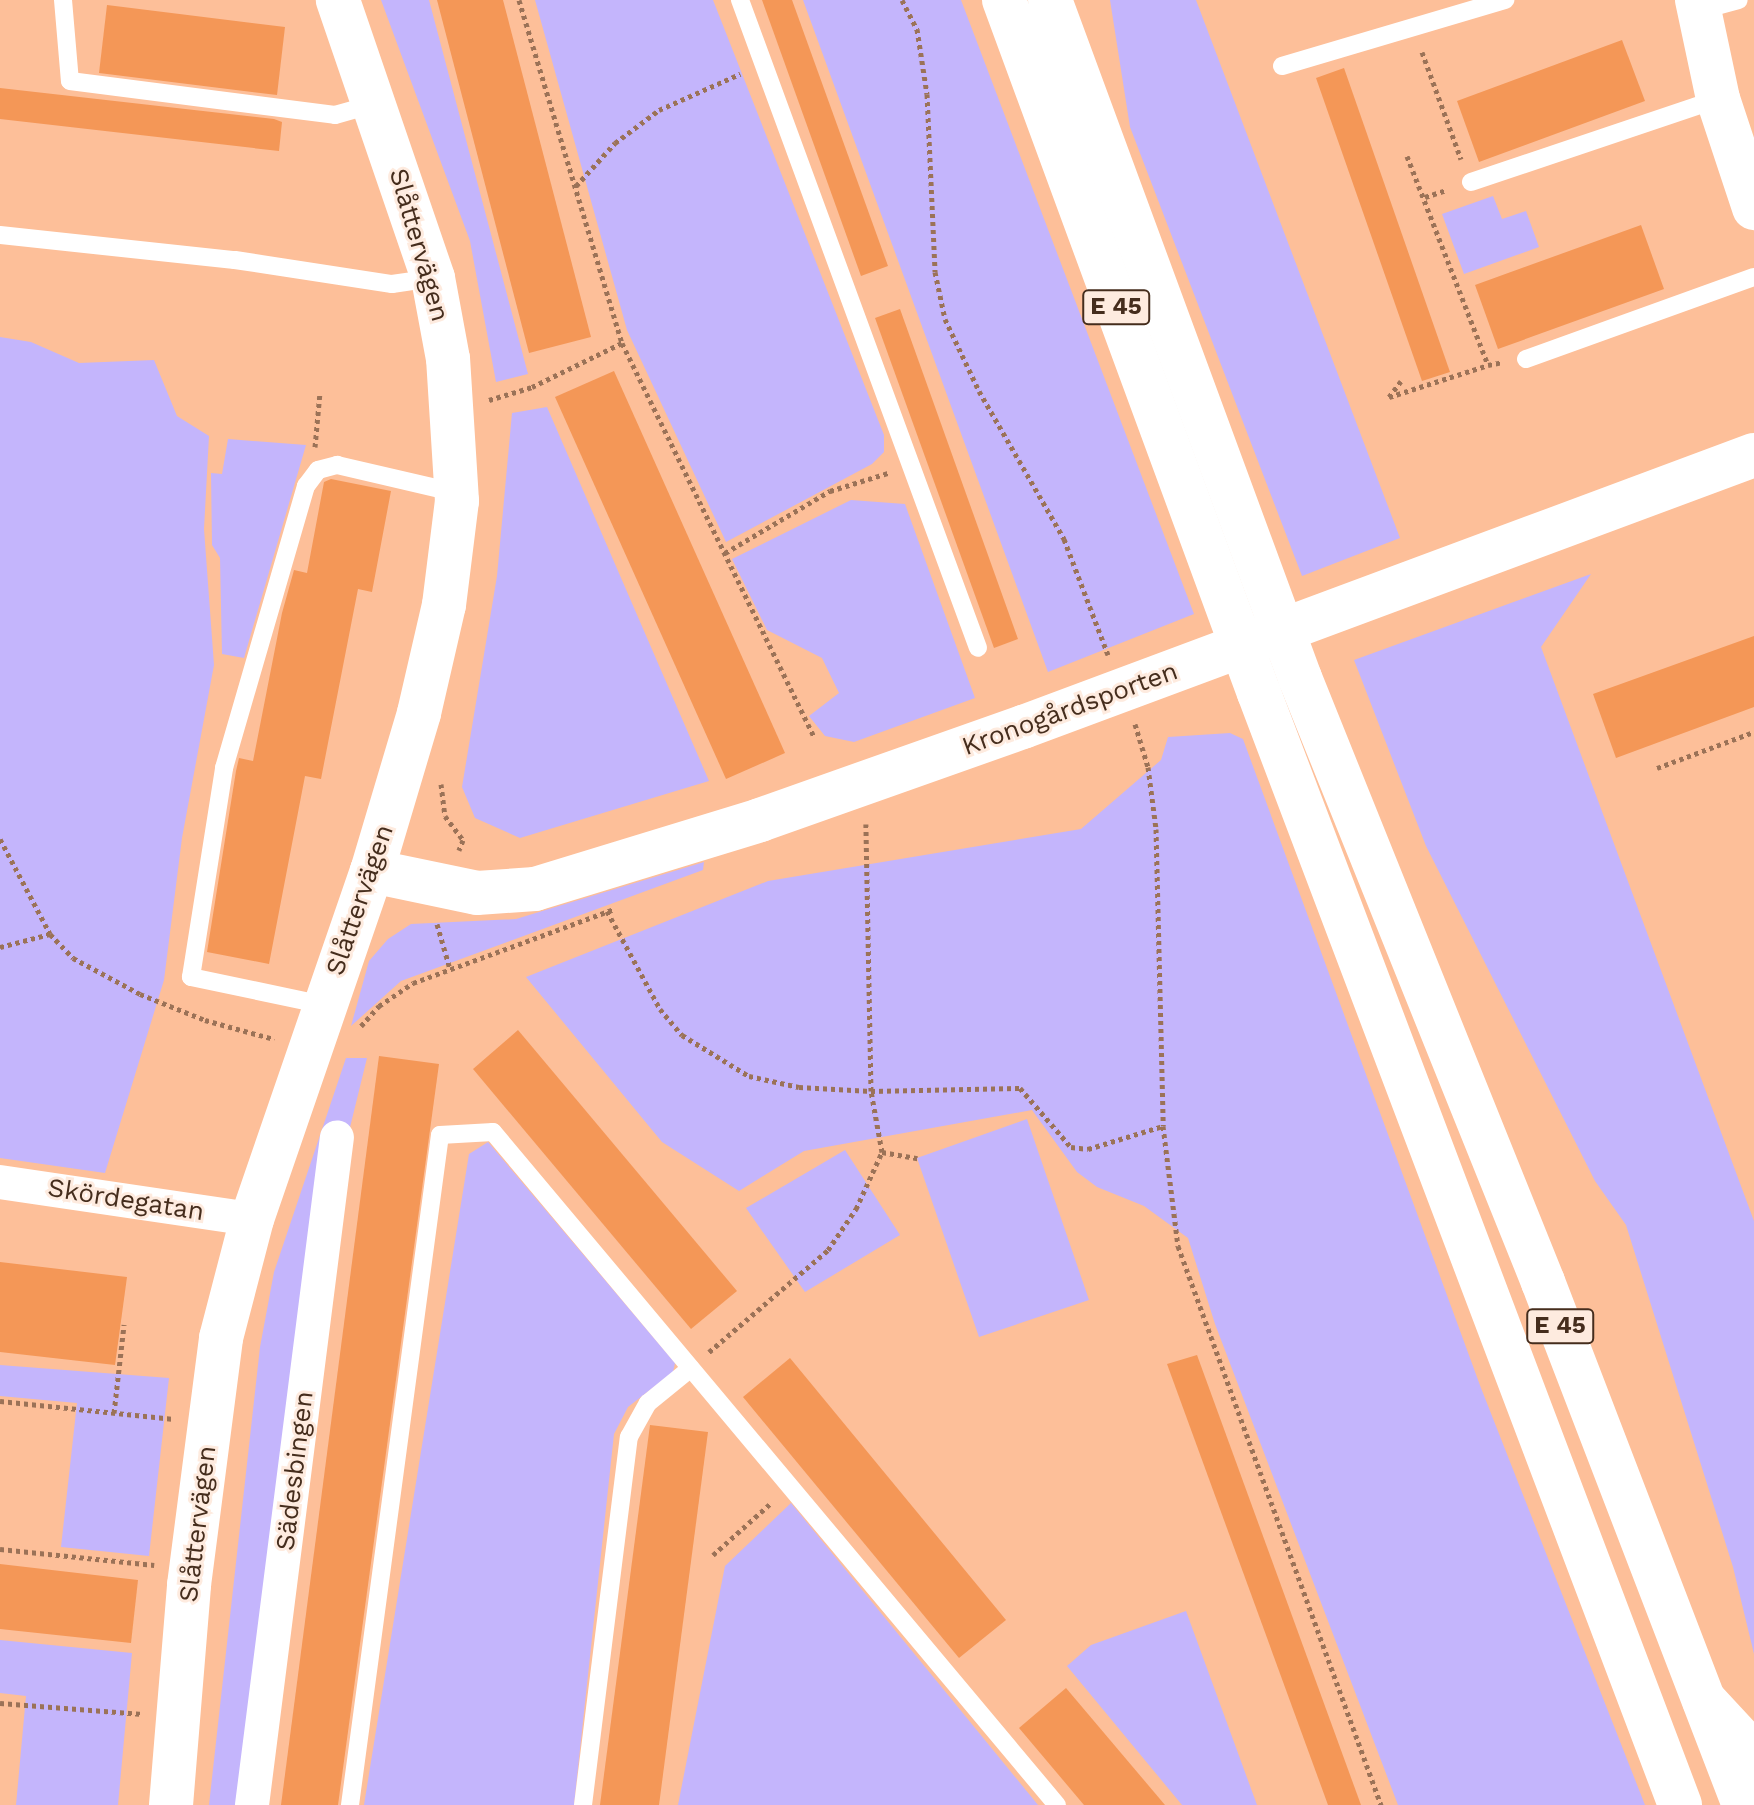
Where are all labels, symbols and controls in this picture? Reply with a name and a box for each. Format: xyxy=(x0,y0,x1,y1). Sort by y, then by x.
street label: Slåttervägen xyxy=(382,165,456,325)
road number: E 45 xyxy=(1082,287,1150,327)
street label: Kronogårdsporten xyxy=(958,656,1182,762)
street label: Slåttervägen xyxy=(320,821,400,979)
street label: Skördegatan xyxy=(46,1172,206,1228)
road number: E 45 xyxy=(1526,1306,1594,1346)
street label: Sädesbingen xyxy=(270,1390,320,1552)
street label: Slåttervägen xyxy=(173,1444,223,1604)

